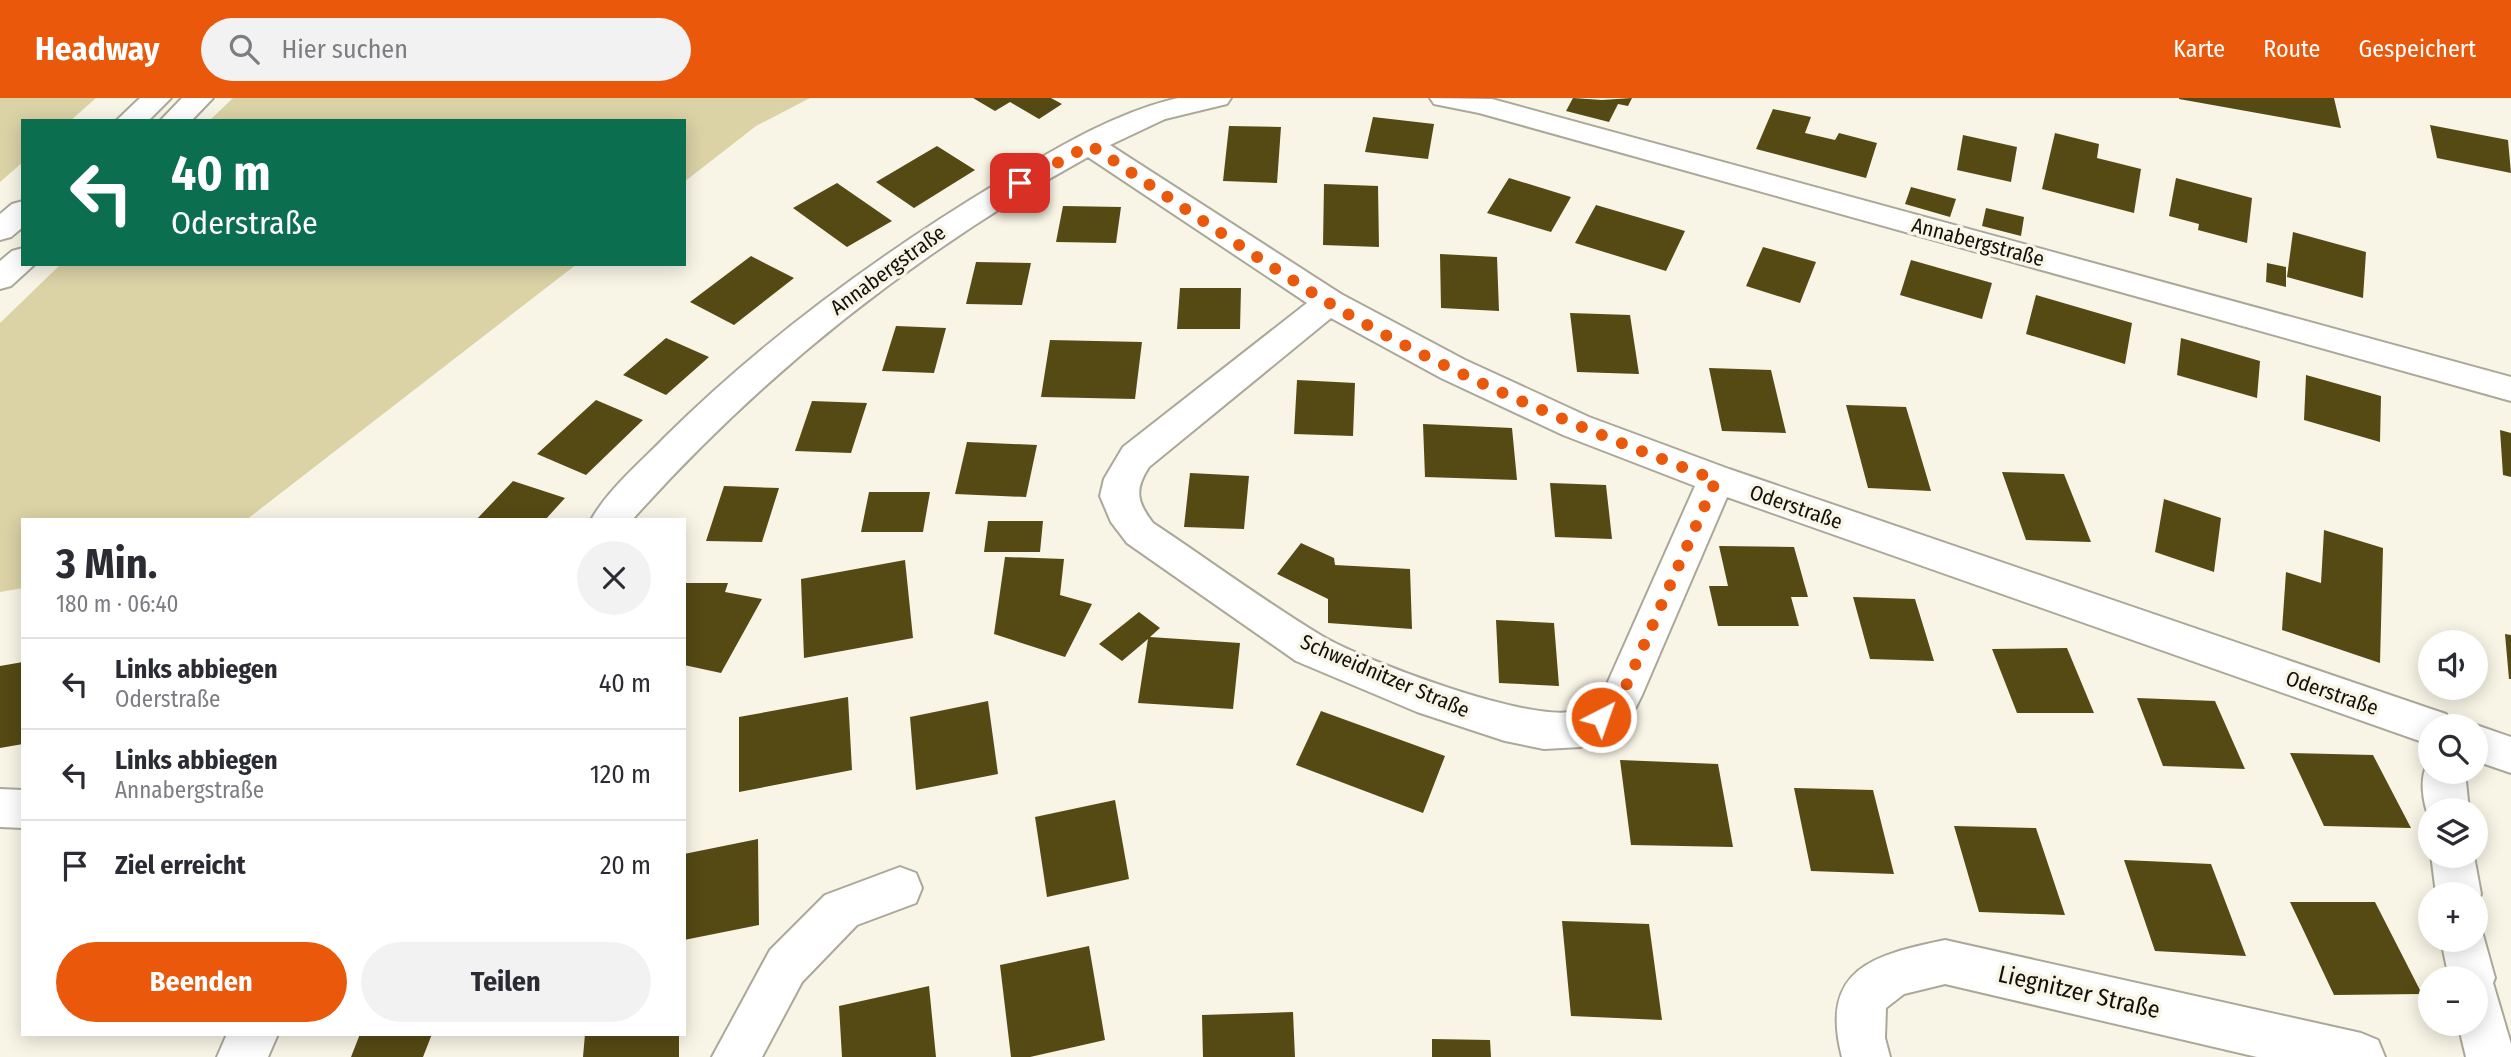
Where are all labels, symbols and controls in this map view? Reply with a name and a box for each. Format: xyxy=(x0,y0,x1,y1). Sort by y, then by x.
search box xyxy=(201,18,691,81)
text: Headway xyxy=(35,29,159,69)
icon: search xyxy=(225,30,263,68)
text: Hier suchen xyxy=(281,34,408,65)
text: Karte xyxy=(2173,35,2225,63)
text: Route xyxy=(2263,35,2320,63)
text: Gespeichert xyxy=(2358,35,2476,63)
text: 40 m xyxy=(171,144,271,203)
icon: left xyxy=(56,147,147,238)
pin xyxy=(990,153,1050,213)
icon: arrive xyxy=(1001,164,1039,202)
text: Oderstraße xyxy=(171,204,318,242)
street label: Annabergstraße xyxy=(1909,212,2047,272)
street label: Annabergstraße xyxy=(825,219,951,321)
street label: Oderstraße xyxy=(1746,479,1846,535)
text: 3 Min. xyxy=(56,539,157,589)
button: close xyxy=(577,541,651,615)
text: 180 m · 06:40 xyxy=(56,590,179,618)
street label: Schweidnitzer Straße xyxy=(1297,629,1473,723)
map controls xyxy=(2418,630,2488,1036)
button: sound xyxy=(2418,630,2488,700)
text: Links abbiegen xyxy=(115,654,278,685)
icon: left xyxy=(56,665,94,703)
street label: Oderstraße xyxy=(2282,665,2382,721)
text: 40 m xyxy=(599,668,651,699)
position arrow xyxy=(1564,680,1638,754)
text: Oderstraße xyxy=(115,685,220,713)
button: search xyxy=(2418,714,2488,784)
text: Links abbiegen xyxy=(115,745,278,776)
icon: left xyxy=(56,756,94,794)
text: 120 m xyxy=(590,759,651,790)
text: Annabergstraße xyxy=(115,776,264,804)
button: layers xyxy=(2418,798,2488,868)
icon: arrive xyxy=(56,847,94,885)
text: Ziel erreicht xyxy=(115,850,246,881)
text: 20 m xyxy=(600,850,651,881)
button: + xyxy=(2418,882,2488,952)
button: Beenden xyxy=(56,942,347,1022)
button: Teilen xyxy=(361,942,651,1022)
street label: Liegnitzer Straße xyxy=(1995,960,2163,1024)
button: − xyxy=(2418,966,2488,1036)

